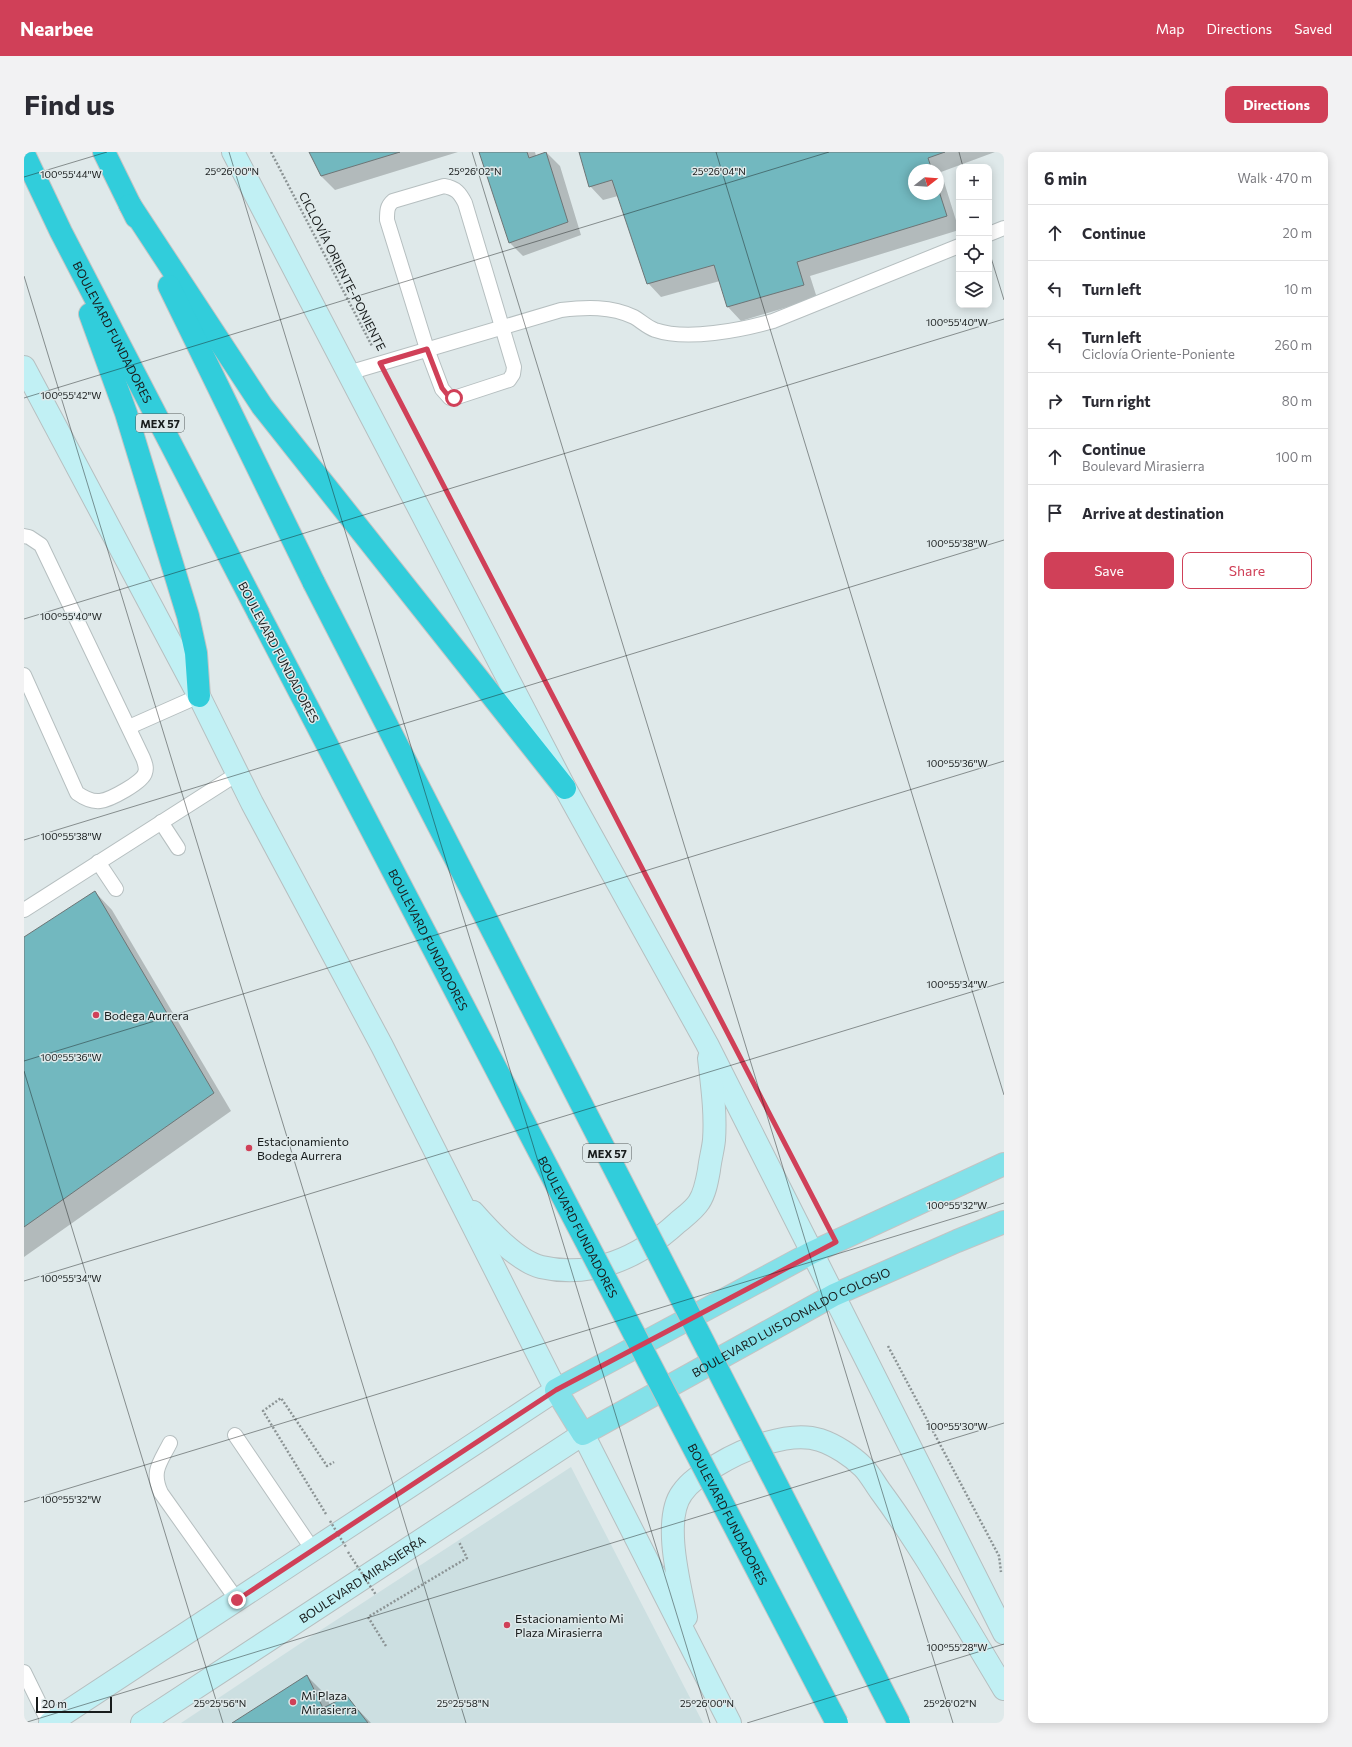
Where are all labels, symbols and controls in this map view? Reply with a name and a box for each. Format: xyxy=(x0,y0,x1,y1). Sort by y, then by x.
text: Nearbee xyxy=(20,17,93,40)
text: Map xyxy=(1156,20,1185,37)
text: Directions xyxy=(1207,20,1272,37)
text: Saved xyxy=(1294,20,1332,37)
button: Directions xyxy=(1225,86,1328,123)
text: Find us xyxy=(24,87,115,121)
north arrow xyxy=(908,164,944,200)
map controls xyxy=(956,164,992,308)
button: + xyxy=(956,164,992,200)
text: 25°26'00"N xyxy=(205,165,259,177)
text: 25°26'02"N xyxy=(449,165,501,177)
text: 25°26'04"N xyxy=(692,165,746,177)
text: 100°55'44"W xyxy=(40,168,102,180)
text: 6 min xyxy=(1044,168,1087,189)
text: Walk · 470 m xyxy=(1238,170,1312,186)
street label: CICLOVÍA ORIENTE-PONIENTE xyxy=(297,189,389,353)
button: − xyxy=(956,200,992,236)
icon: ahead xyxy=(1044,222,1066,244)
text: Continue xyxy=(1082,224,1146,242)
text: 20 m xyxy=(1283,225,1312,241)
button: locate xyxy=(956,236,992,272)
street label: BOULEVARD FUNDADORES xyxy=(70,259,155,405)
button: layers xyxy=(956,272,992,308)
icon: left xyxy=(1044,278,1066,300)
text: Turn left xyxy=(1082,280,1141,298)
text: 10 m xyxy=(1284,281,1312,297)
text: 100°55'40"W xyxy=(926,316,988,328)
text: Turn left xyxy=(1082,328,1141,346)
icon: left xyxy=(1044,334,1066,356)
text: 260 m xyxy=(1275,337,1312,353)
text: Ciclovía Oriente-Poniente xyxy=(1082,346,1235,362)
text: 100°55'42"W xyxy=(41,389,101,401)
route start xyxy=(445,389,463,407)
icon: right xyxy=(1044,390,1066,412)
text: Turn right xyxy=(1082,392,1151,410)
text: 80 m xyxy=(1282,393,1312,409)
road number: MEX 57 xyxy=(136,414,184,432)
text: Continue xyxy=(1082,440,1146,458)
icon: ahead xyxy=(1044,446,1066,468)
text: 100 m xyxy=(1276,449,1312,465)
text: Boulevard Mirasierra xyxy=(1082,458,1205,474)
icon: arrive xyxy=(1044,502,1066,524)
text: Arrive at destination xyxy=(1082,504,1224,522)
text: 100°55'38"W xyxy=(926,537,988,549)
button: Save xyxy=(1044,552,1174,589)
button: Share xyxy=(1182,552,1312,589)
street label: BOULEVARD FUNDADORES xyxy=(236,579,322,725)
text: 100°55'40"W xyxy=(40,610,102,622)
text: 100°55'36"W xyxy=(926,757,988,769)
text: 100°55'38"W xyxy=(40,830,102,842)
street label: BOULEVARD FUNDADORES xyxy=(386,866,471,1013)
text: 100°55'34"W xyxy=(926,978,988,990)
place label: Bodega Aurrera xyxy=(104,1008,189,1022)
marker: Bodega Aurrera xyxy=(91,1010,101,1020)
text: 100°55'36"W xyxy=(40,1051,102,1063)
place label: Estacionamiento Bodega Aurrera xyxy=(257,1134,349,1162)
marker: Estacionamiento Bodega Aurrera xyxy=(244,1143,254,1153)
road number: MEX 57 xyxy=(583,1144,631,1162)
street label: BOULEVARD FUNDADORES xyxy=(536,1154,621,1300)
text: 100°55'32"W xyxy=(927,1199,987,1211)
street label: BOULEVARD LUIS DONALDO COLOSIO xyxy=(689,1264,892,1379)
text: 100°55'34"W xyxy=(40,1272,102,1284)
text: 100°55'30"W xyxy=(926,1420,988,1432)
street label: BOULEVARD FUNDADORES xyxy=(685,1441,771,1587)
text: 100°55'32"W xyxy=(41,1493,101,1505)
street label: BOULEVARD MIRASIERRA xyxy=(296,1532,428,1625)
route end xyxy=(228,1591,246,1609)
place label: Estacionamiento Mi Plaza Mirasierra xyxy=(515,1611,624,1639)
marker: Estacionamiento Mi Plaza Mirasierra xyxy=(502,1620,512,1630)
text: 100°55'28"W xyxy=(926,1641,988,1653)
place label: Mi Plaza Mirasierra xyxy=(301,1688,357,1716)
scale bar xyxy=(36,1695,112,1714)
text: 20 m xyxy=(42,1697,67,1710)
text: 25°25'56"N xyxy=(194,1697,246,1709)
marker: Mi Plaza Mirasierra xyxy=(288,1697,298,1707)
text: 25°25'58"N xyxy=(437,1697,489,1709)
text: 25°26'00"N xyxy=(680,1697,734,1709)
text: 25°26'02"N xyxy=(924,1697,976,1709)

